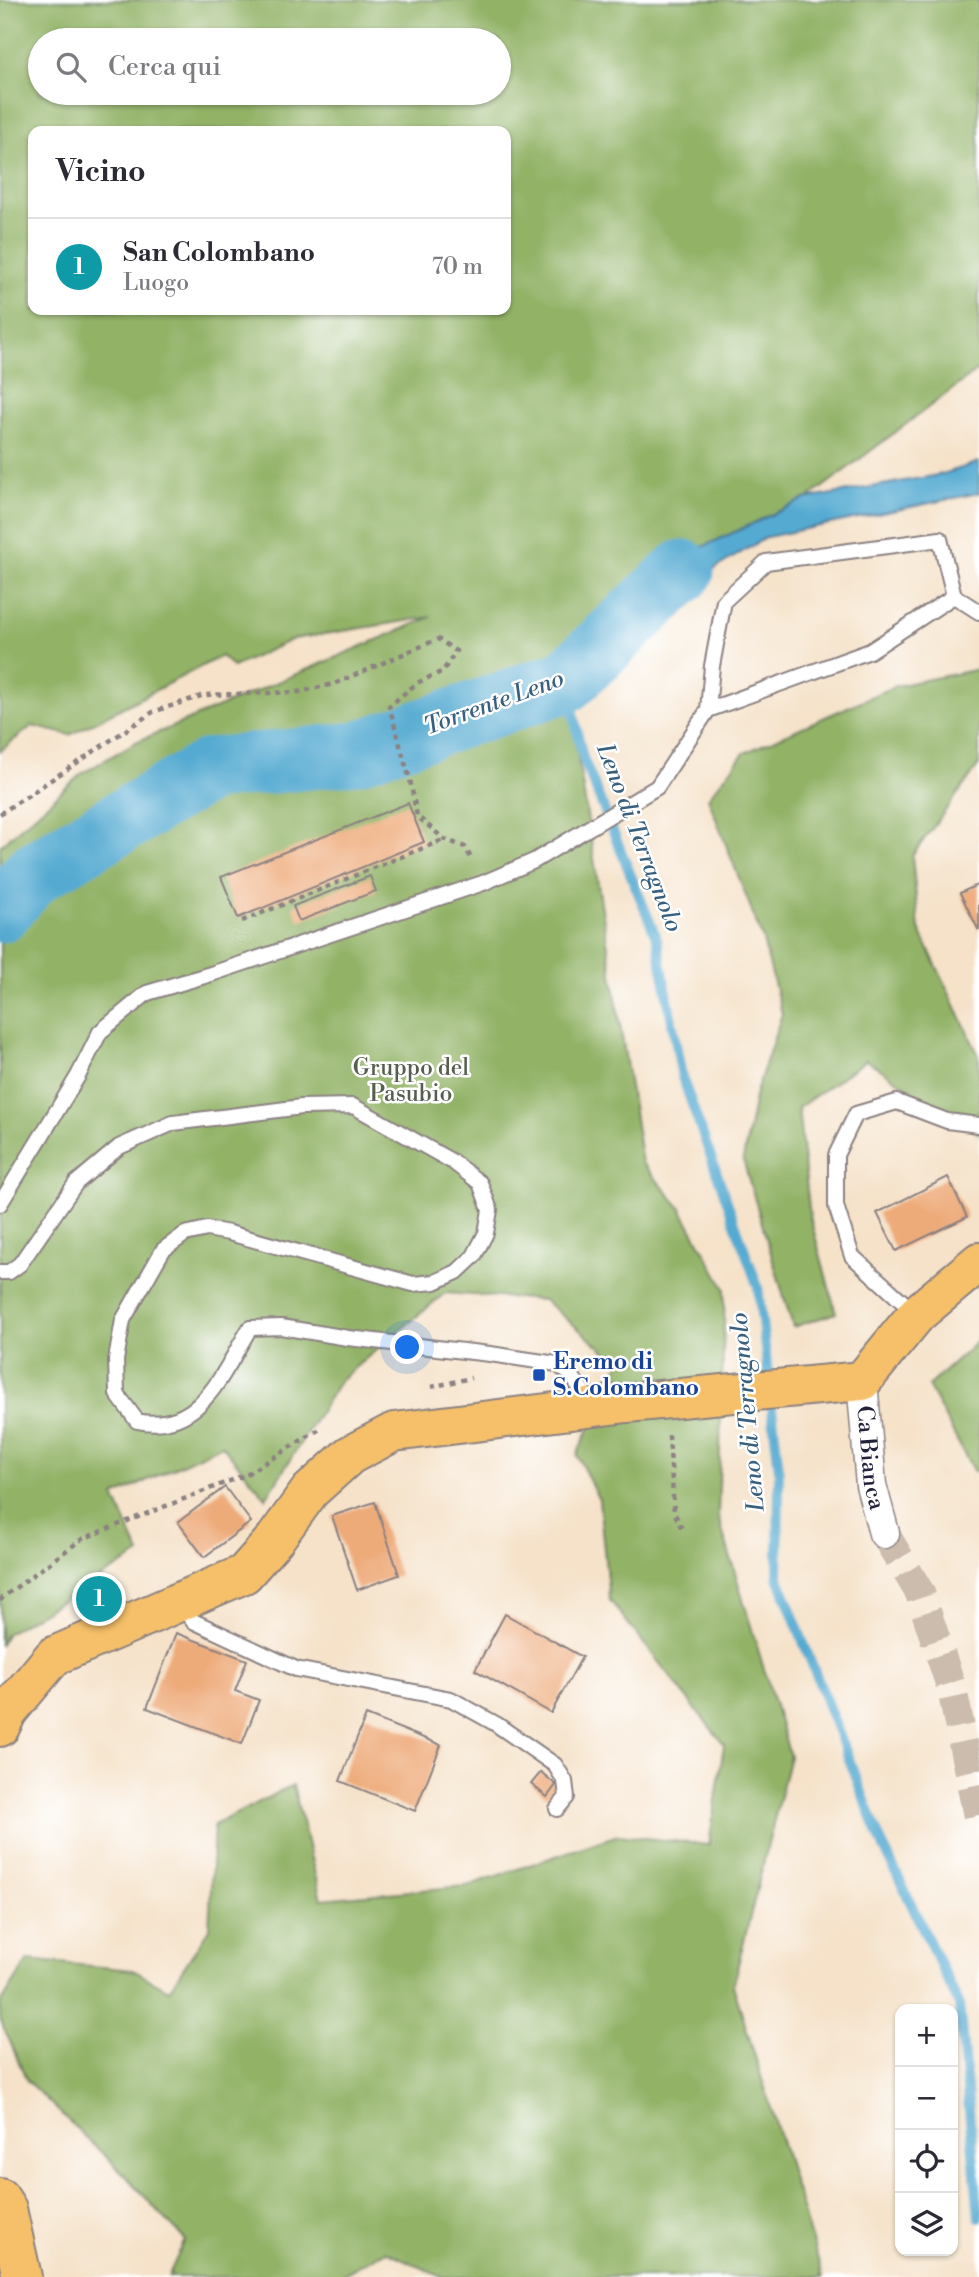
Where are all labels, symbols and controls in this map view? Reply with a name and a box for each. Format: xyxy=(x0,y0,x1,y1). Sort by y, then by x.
search box xyxy=(28,28,511,105)
icon: search xyxy=(52,48,90,86)
text: Cerca qui xyxy=(108,51,221,83)
text: Vicino xyxy=(56,153,146,191)
text: San Colombano xyxy=(123,237,315,269)
text: 1 xyxy=(73,253,85,281)
text: 70 m xyxy=(432,253,483,281)
text: Luogo xyxy=(123,269,189,297)
water label: Torrente Leno xyxy=(420,664,568,742)
water label: Leno di Terragnolo xyxy=(589,739,689,936)
park label: Gruppo del Pasubio xyxy=(353,1054,469,1108)
water label: Leno di Terragnolo xyxy=(724,1311,772,1514)
your location xyxy=(390,1330,424,1364)
place label: Eremo di S.Colombano xyxy=(553,1348,699,1402)
marker: Eremo di S.Colombano xyxy=(531,1367,547,1383)
street label: Ca Bianca xyxy=(850,1404,891,1513)
pin: 1 xyxy=(76,1573,122,1625)
map controls xyxy=(895,2004,958,2256)
button: + xyxy=(895,2004,958,2067)
button: − xyxy=(895,2067,958,2130)
button: locate xyxy=(895,2130,958,2193)
button: layers xyxy=(895,2193,958,2256)

